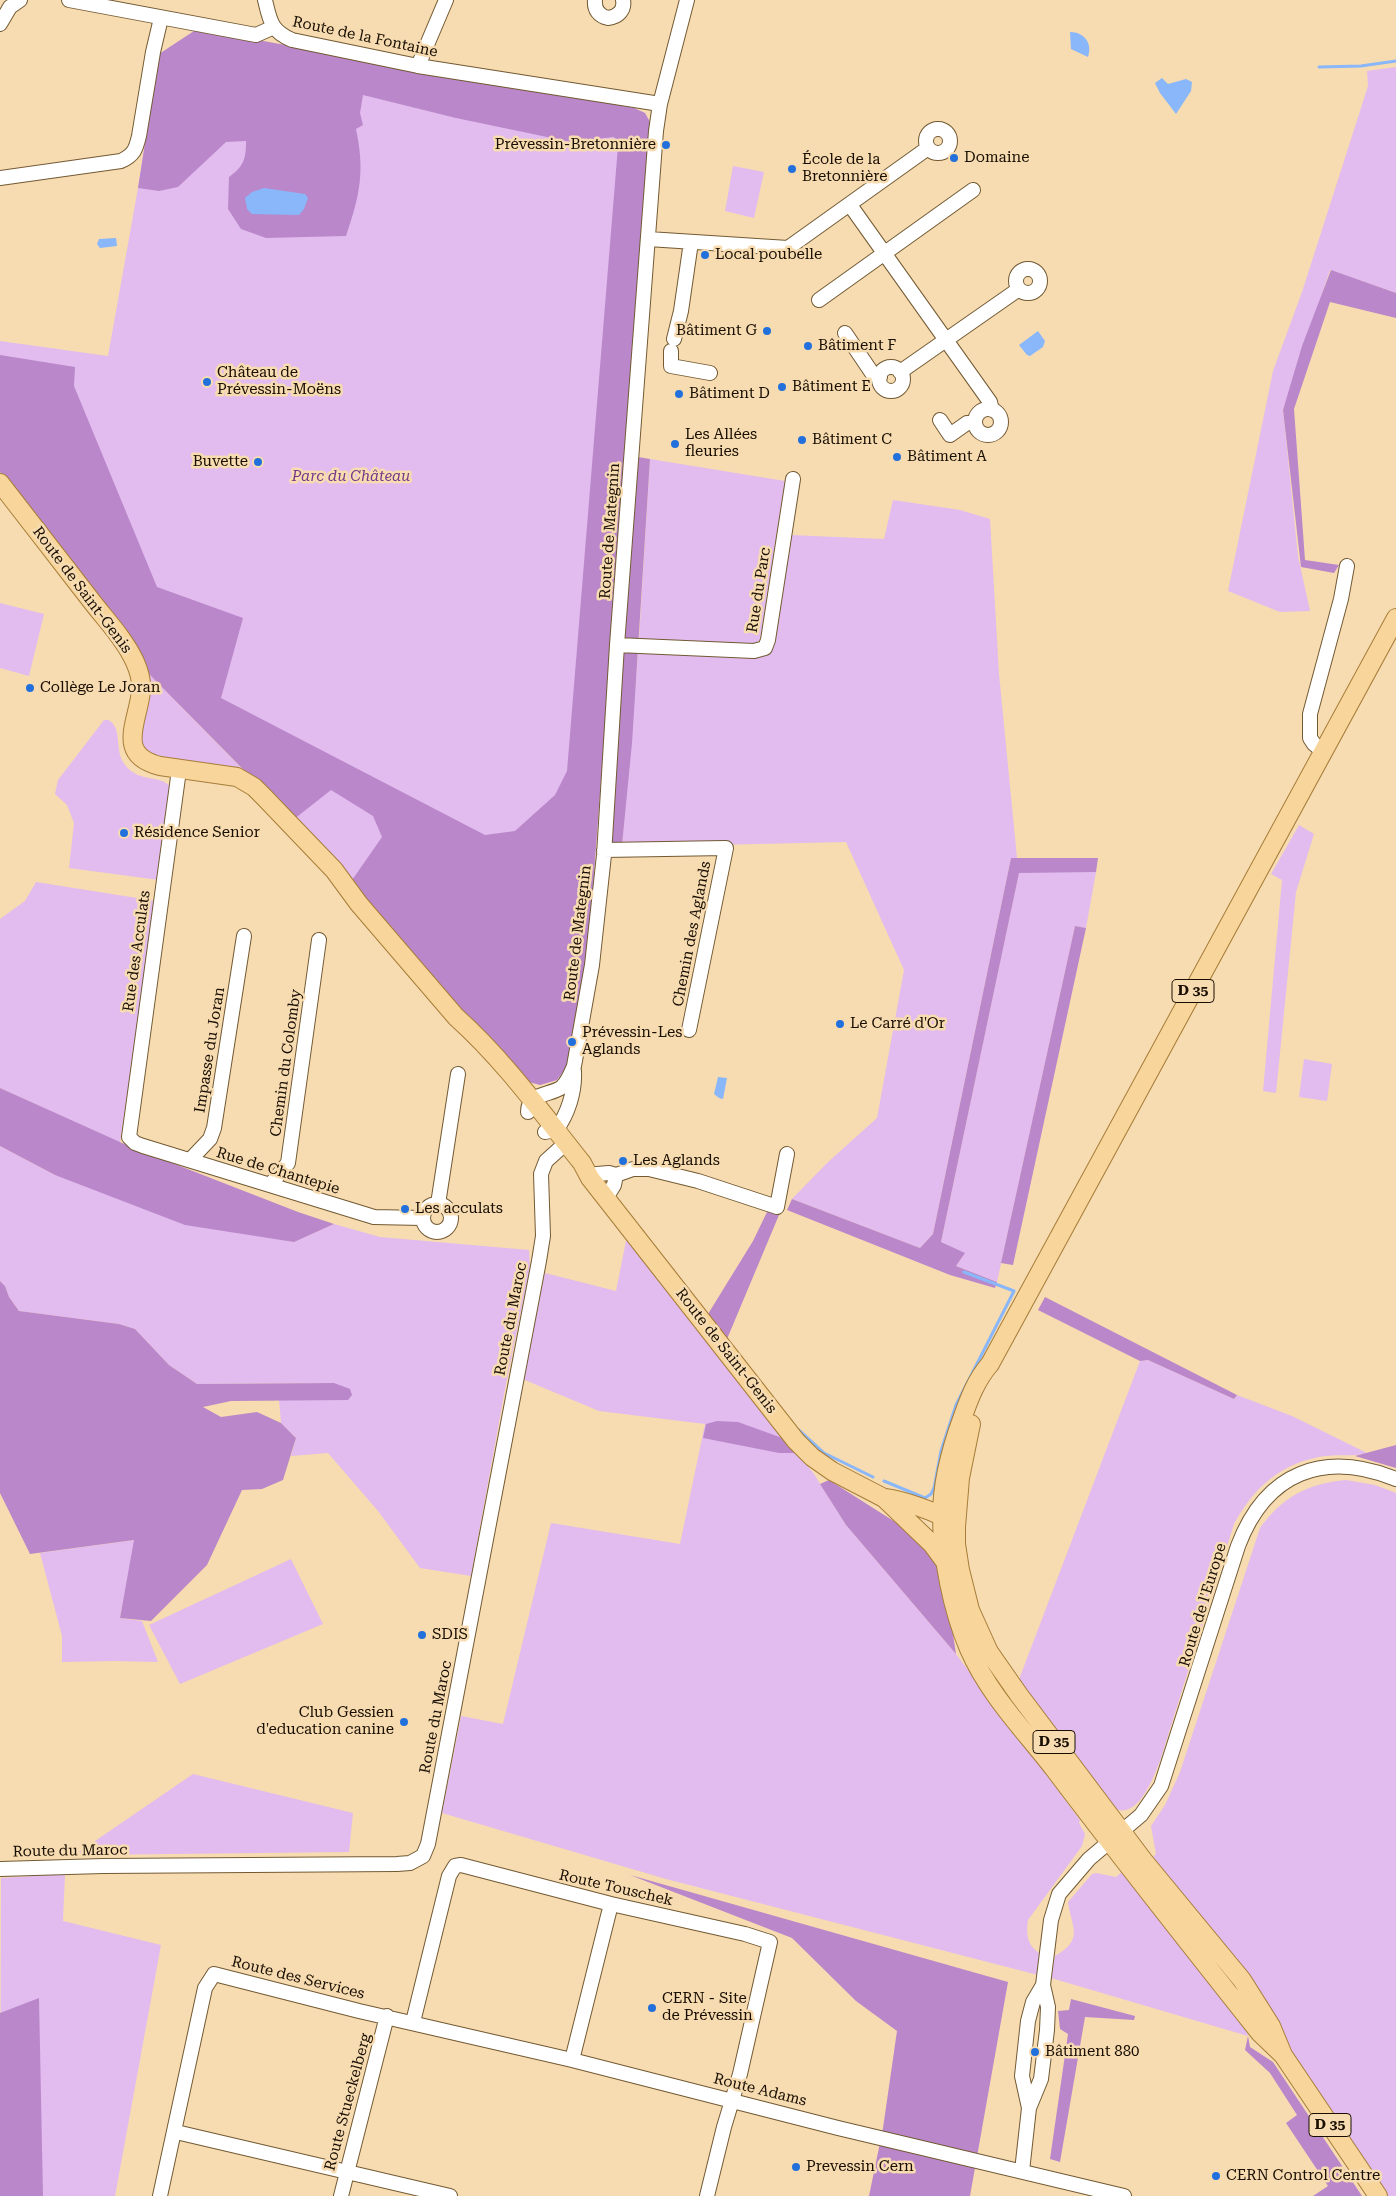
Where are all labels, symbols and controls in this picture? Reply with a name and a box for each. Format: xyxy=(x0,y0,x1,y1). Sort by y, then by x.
street label: Route de la Fontaine xyxy=(291,13,439,61)
place label: Prévessin-Bretonnière xyxy=(495,136,656,154)
marker: Prévessin-Bretonnière xyxy=(660,139,672,151)
place label: Domaine xyxy=(964,149,1029,167)
place label: École de la Bretonnière xyxy=(802,151,888,186)
marker: Domaine xyxy=(948,152,960,164)
marker: École de la Bretonnière xyxy=(786,163,798,175)
place label: Local poubelle xyxy=(715,246,822,264)
marker: Local poubelle xyxy=(699,249,711,261)
place label: Bâtiment G xyxy=(676,322,757,340)
marker: Bâtiment G xyxy=(761,325,773,337)
place label: Bâtiment F xyxy=(818,337,896,355)
marker: Bâtiment F xyxy=(802,340,814,352)
place label: Château de Prévessin-Moëns xyxy=(217,364,341,399)
marker: Château de Prévessin-Moëns xyxy=(201,376,213,388)
place label: Bâtiment E xyxy=(792,378,871,396)
marker: Bâtiment E xyxy=(776,381,788,393)
place label: Bâtiment D xyxy=(689,385,770,403)
marker: Bâtiment D xyxy=(673,388,685,400)
place label: Les Allées fleuries xyxy=(685,426,757,461)
place label: Bâtiment C xyxy=(812,431,892,449)
marker: Bâtiment C xyxy=(796,434,808,446)
marker: Les Allées fleuries xyxy=(669,438,681,450)
place label: Bâtiment A xyxy=(907,448,987,466)
marker: Bâtiment A xyxy=(891,451,903,463)
place label: Buvette xyxy=(193,453,248,471)
marker: Buvette xyxy=(252,456,264,468)
street label: Route de Mategnin xyxy=(596,462,624,600)
park label: Parc du Château xyxy=(292,468,410,486)
street label: Route de Saint-Genis xyxy=(28,523,136,657)
street label: Rue du Parc xyxy=(743,546,775,634)
place label: Collège Le Joran xyxy=(40,679,160,697)
marker: Collège Le Joran xyxy=(24,682,36,694)
place label: Résidence Senior xyxy=(134,824,260,842)
marker: Résidence Senior xyxy=(118,827,130,839)
street label: Chemin des Aglands xyxy=(669,860,715,1008)
street label: Route de Mategnin xyxy=(561,864,595,1002)
street label: Rue des Acculats xyxy=(120,889,154,1013)
road number: D 35 xyxy=(1172,979,1214,1002)
street label: Impasse du Joran xyxy=(191,986,229,1114)
street label: Chemin du Colomby xyxy=(267,988,305,1138)
place label: Le Carré d'Or xyxy=(850,1015,945,1033)
marker: Le Carré d'Or xyxy=(834,1018,846,1030)
place label: Prévessin-Les Aglands xyxy=(582,1024,682,1059)
marker: Prévessin-Les Aglands xyxy=(566,1036,578,1048)
street label: Rue de Chantepie xyxy=(214,1144,342,1198)
place label: Les Aglands xyxy=(633,1152,720,1170)
marker: Les Aglands xyxy=(617,1155,629,1167)
place label: Les acculats xyxy=(415,1200,503,1218)
marker: Les acculats xyxy=(399,1203,411,1215)
street label: Route du Maroc xyxy=(491,1261,531,1377)
street label: Route de Saint-Genis xyxy=(672,1285,780,1417)
street label: Route de l'Europe xyxy=(1176,1541,1230,1669)
place label: SDIS xyxy=(432,1626,468,1644)
marker: SDIS xyxy=(416,1629,428,1641)
street label: Route du Maroc xyxy=(416,1659,456,1775)
place label: Club Gessien d'education canine xyxy=(256,1704,394,1739)
marker: Club Gessien d'education canine xyxy=(398,1716,410,1728)
road number: D 35 xyxy=(1033,1730,1075,1754)
street label: Route du Maroc xyxy=(12,1841,128,1861)
street label: Route Touschek xyxy=(557,1866,675,1910)
street label: Route des Services xyxy=(230,1953,366,2003)
place label: CERN - Site de Prévessin xyxy=(662,1990,753,2025)
marker: CERN - Site de Prévessin xyxy=(646,2002,658,2014)
street label: Route Stueckelberg xyxy=(321,2031,375,2173)
place label: Bâtiment 880 xyxy=(1045,2043,1139,2061)
marker: Bâtiment 880 xyxy=(1029,2046,1041,2058)
street label: Route Adams xyxy=(712,2070,808,2110)
road number: D 35 xyxy=(1309,2114,1351,2136)
place label: Prevessin Cern xyxy=(806,2158,914,2176)
marker: Prevessin Cern xyxy=(790,2161,802,2173)
place label: CERN Control Centre xyxy=(1226,2167,1380,2185)
marker: CERN Control Centre xyxy=(1210,2170,1222,2182)

